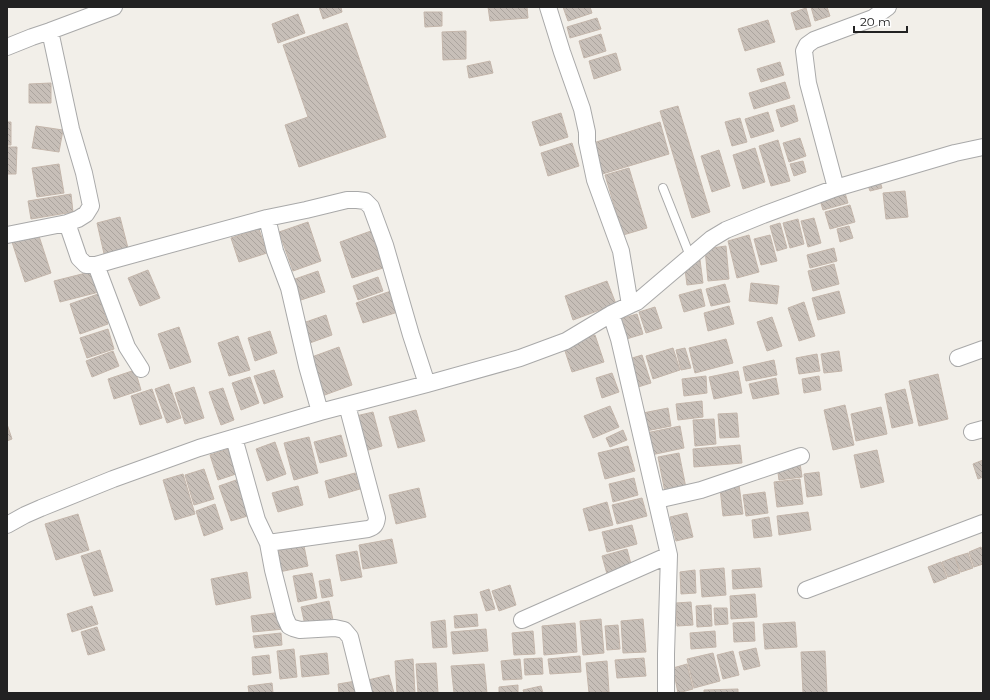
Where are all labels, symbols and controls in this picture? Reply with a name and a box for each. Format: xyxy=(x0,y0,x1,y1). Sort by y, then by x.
scale bar xyxy=(854,8,907,34)
text: 20 m xyxy=(860,14,891,29)

